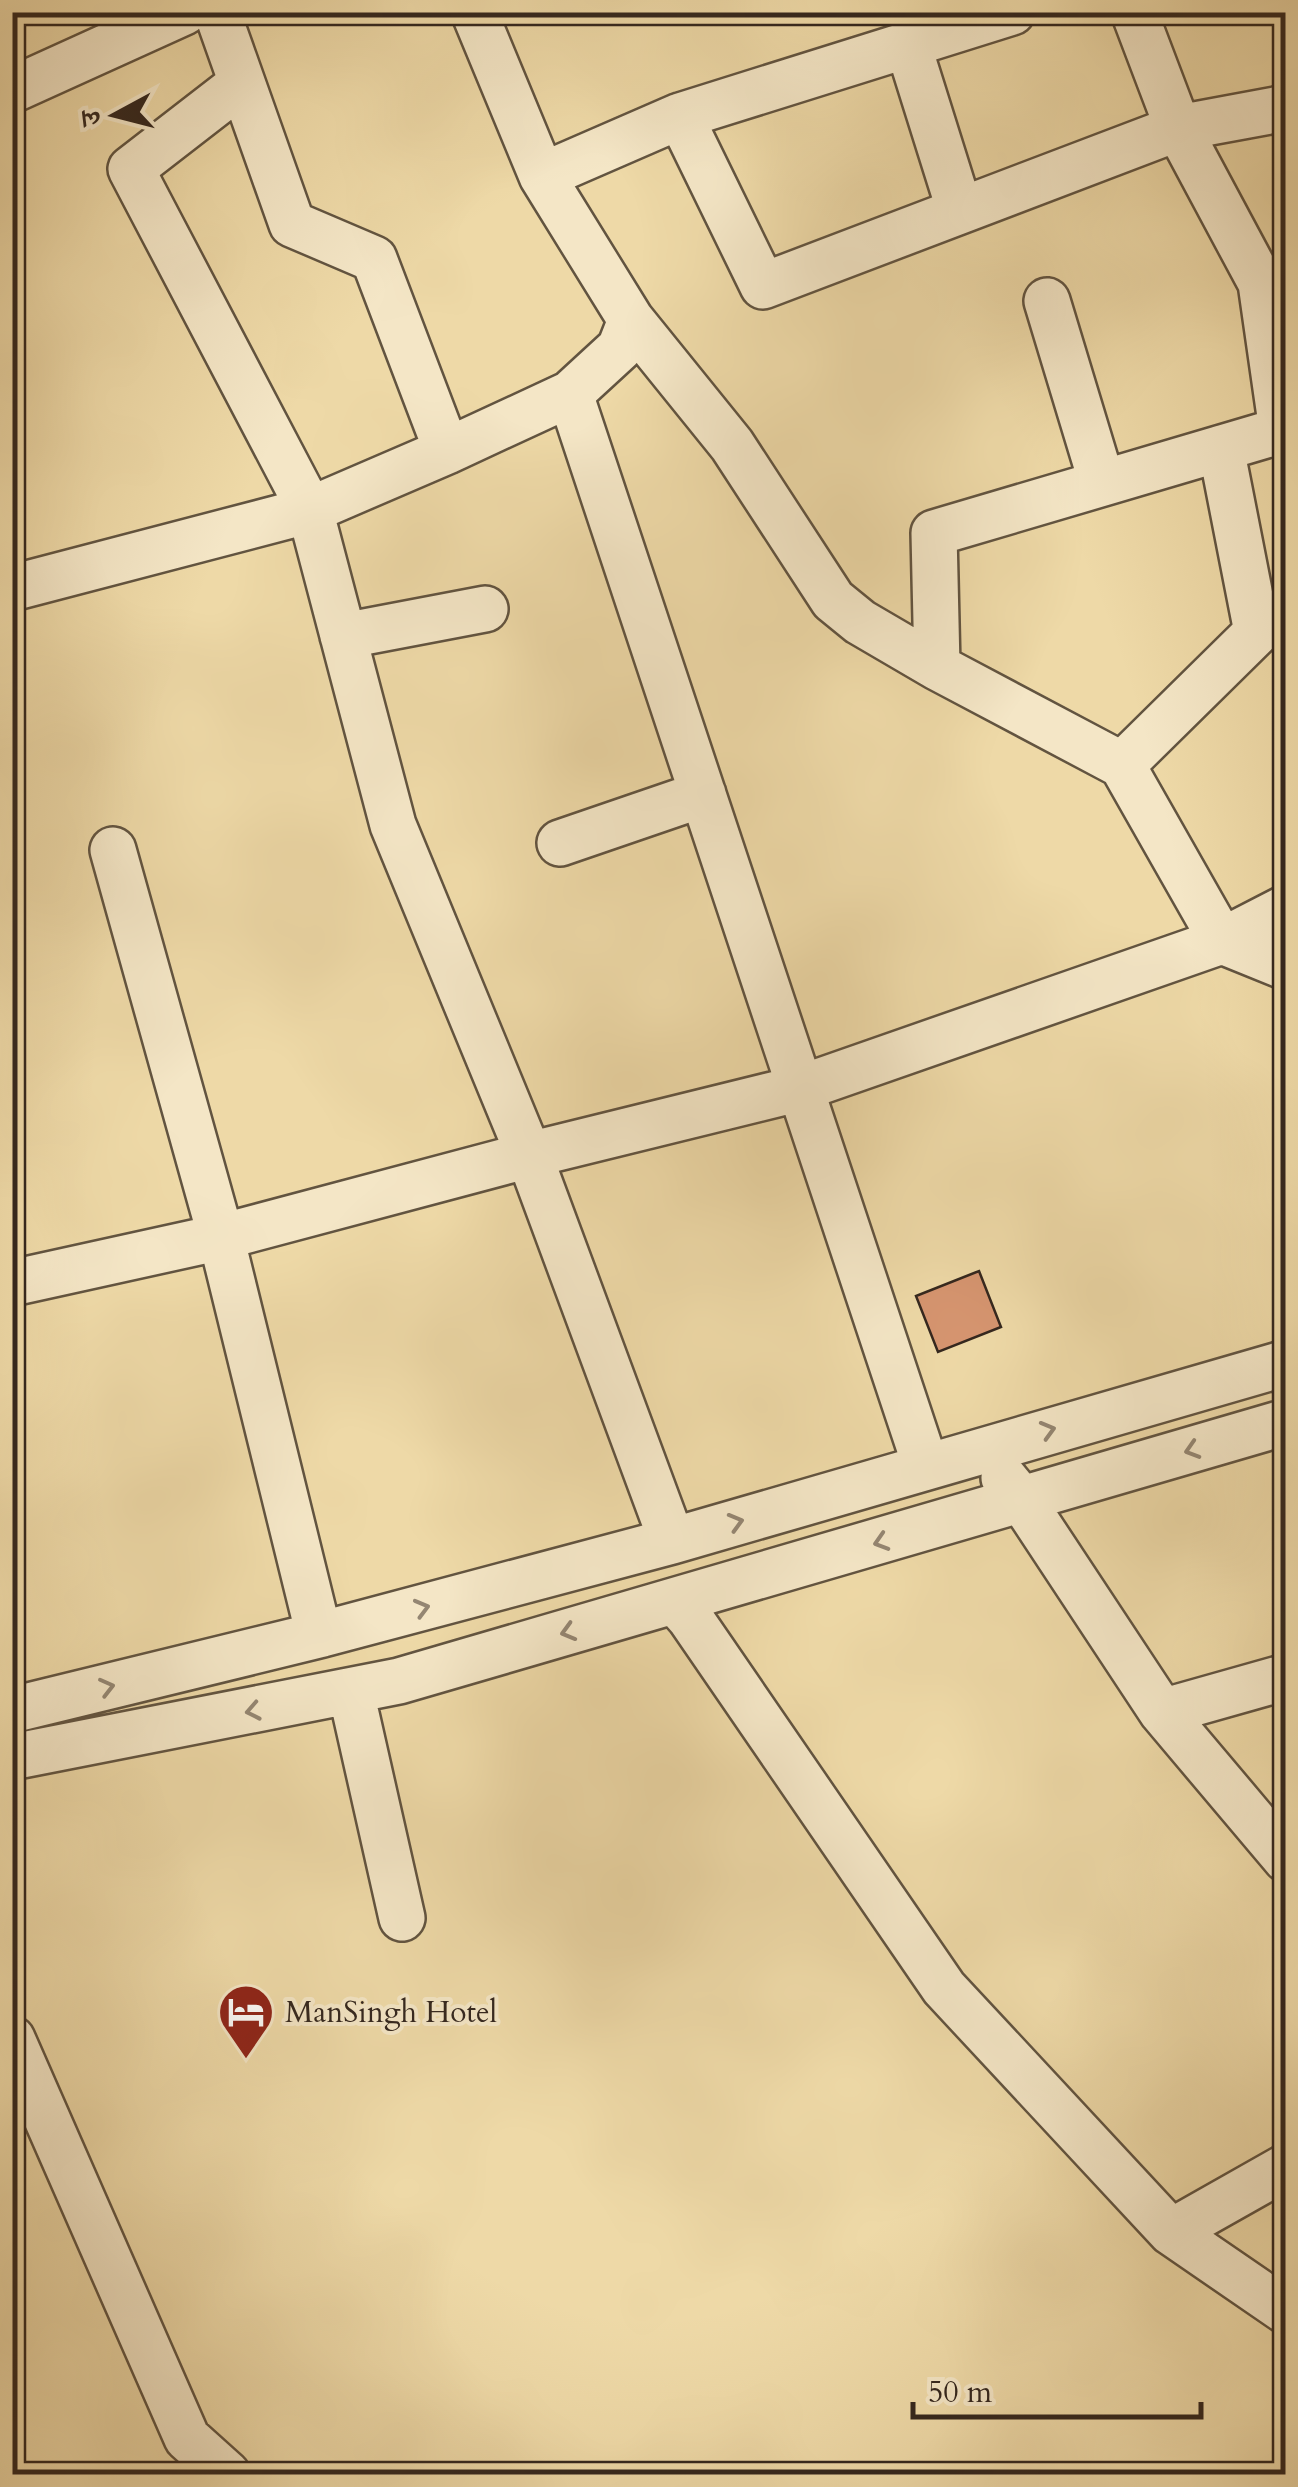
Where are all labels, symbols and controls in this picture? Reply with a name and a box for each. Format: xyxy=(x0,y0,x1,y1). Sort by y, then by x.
north arrow xyxy=(65,65,165,165)
text: उ xyxy=(71,107,111,129)
one-way arrow xyxy=(1039,1421,1056,1442)
one-way arrow xyxy=(1184,1438,1201,1459)
one-way arrow xyxy=(727,1513,744,1534)
one-way arrow xyxy=(873,1530,890,1551)
one-way arrow xyxy=(413,1598,431,1619)
one-way arrow xyxy=(560,1620,577,1641)
one-way arrow xyxy=(98,1678,115,1699)
one-way arrow xyxy=(245,1700,261,1721)
hotel icon: ManSingh Hotel xyxy=(216,1982,276,2061)
place label: ManSingh Hotel xyxy=(285,1992,498,2033)
scale bar xyxy=(913,2357,1200,2419)
text: 50 m xyxy=(928,2372,993,2413)

